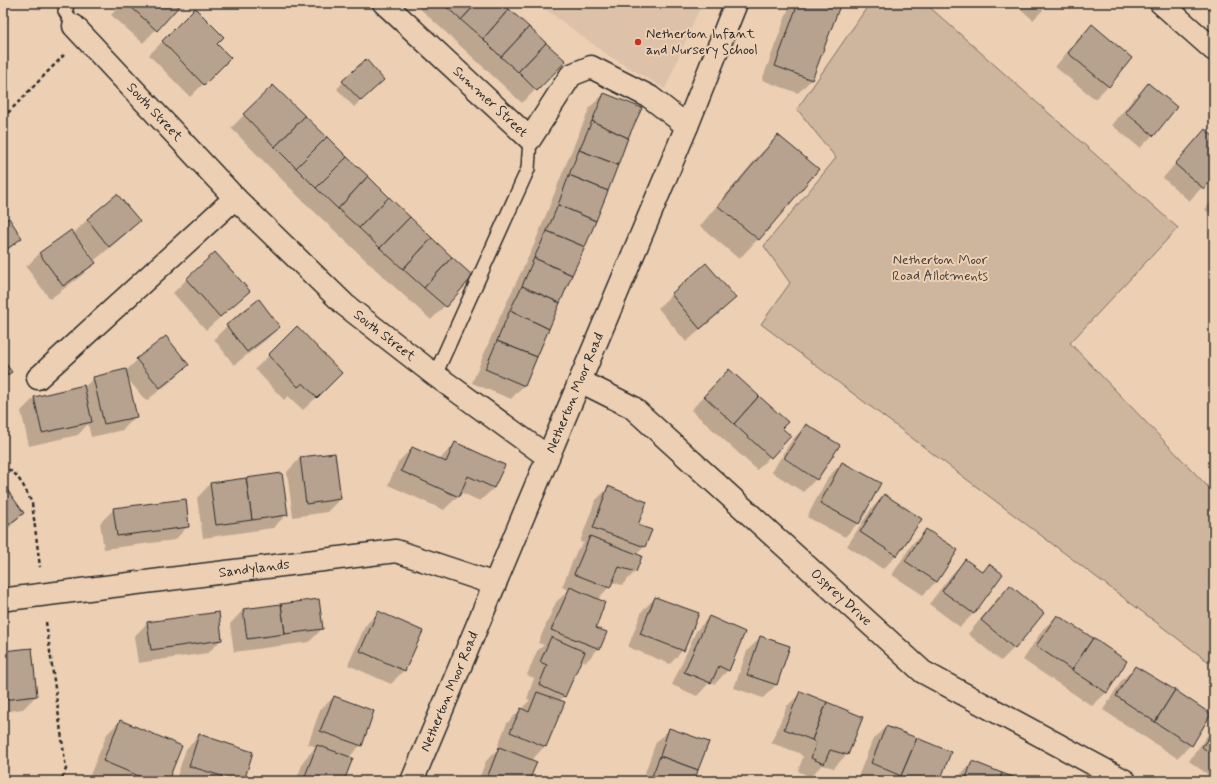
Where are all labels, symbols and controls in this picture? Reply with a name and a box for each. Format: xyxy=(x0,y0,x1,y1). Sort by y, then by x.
place label: Netherton Infant and Nursery School xyxy=(646,25,758,59)
marker: Netherton Infant and Nursery School xyxy=(633,37,643,47)
street label: Summer Street xyxy=(449,62,531,141)
street label: South Street xyxy=(123,79,187,146)
park label: Netherton Moor Road Allotments xyxy=(892,251,988,285)
street label: South Street xyxy=(350,306,420,366)
street label: Netherton Moor Road xyxy=(542,330,608,456)
street label: Sandylands xyxy=(218,555,290,582)
street label: Osprey Drive xyxy=(807,565,876,630)
street label: Netherton Moor Road xyxy=(416,629,483,754)

